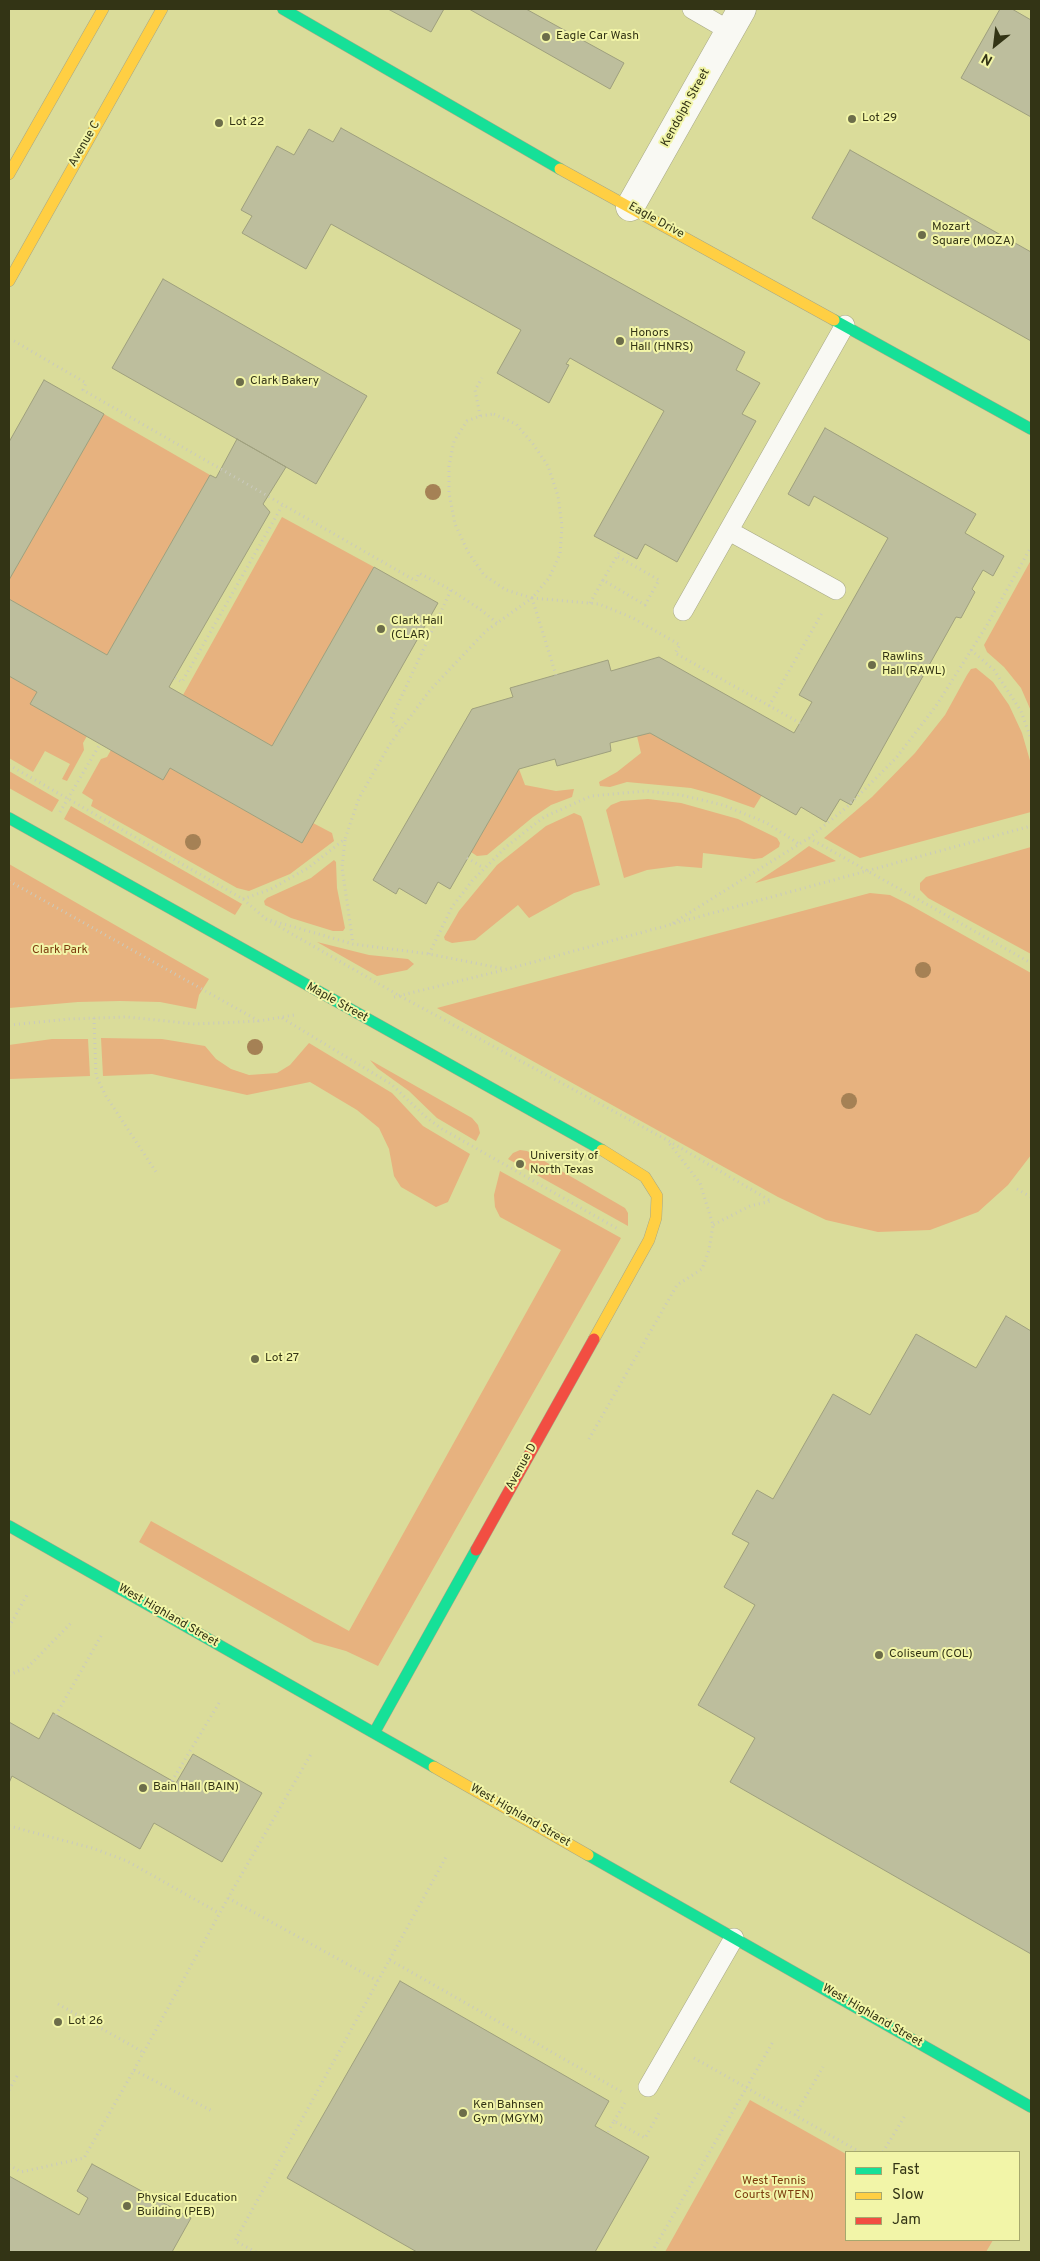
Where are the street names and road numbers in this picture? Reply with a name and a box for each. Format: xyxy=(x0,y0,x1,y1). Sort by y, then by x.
street label: Kendolph Street xyxy=(659,66,713,150)
street label: Avenue C xyxy=(66,118,104,170)
street label: Eagle Drive xyxy=(626,200,686,242)
street label: Maple Street xyxy=(304,980,370,1026)
street label: Avenue D xyxy=(503,1441,541,1493)
street label: West Highland Street xyxy=(115,1581,221,1651)
street label: West Highland Street xyxy=(467,1781,573,1851)
street label: West Highland Street xyxy=(819,1981,925,2051)

